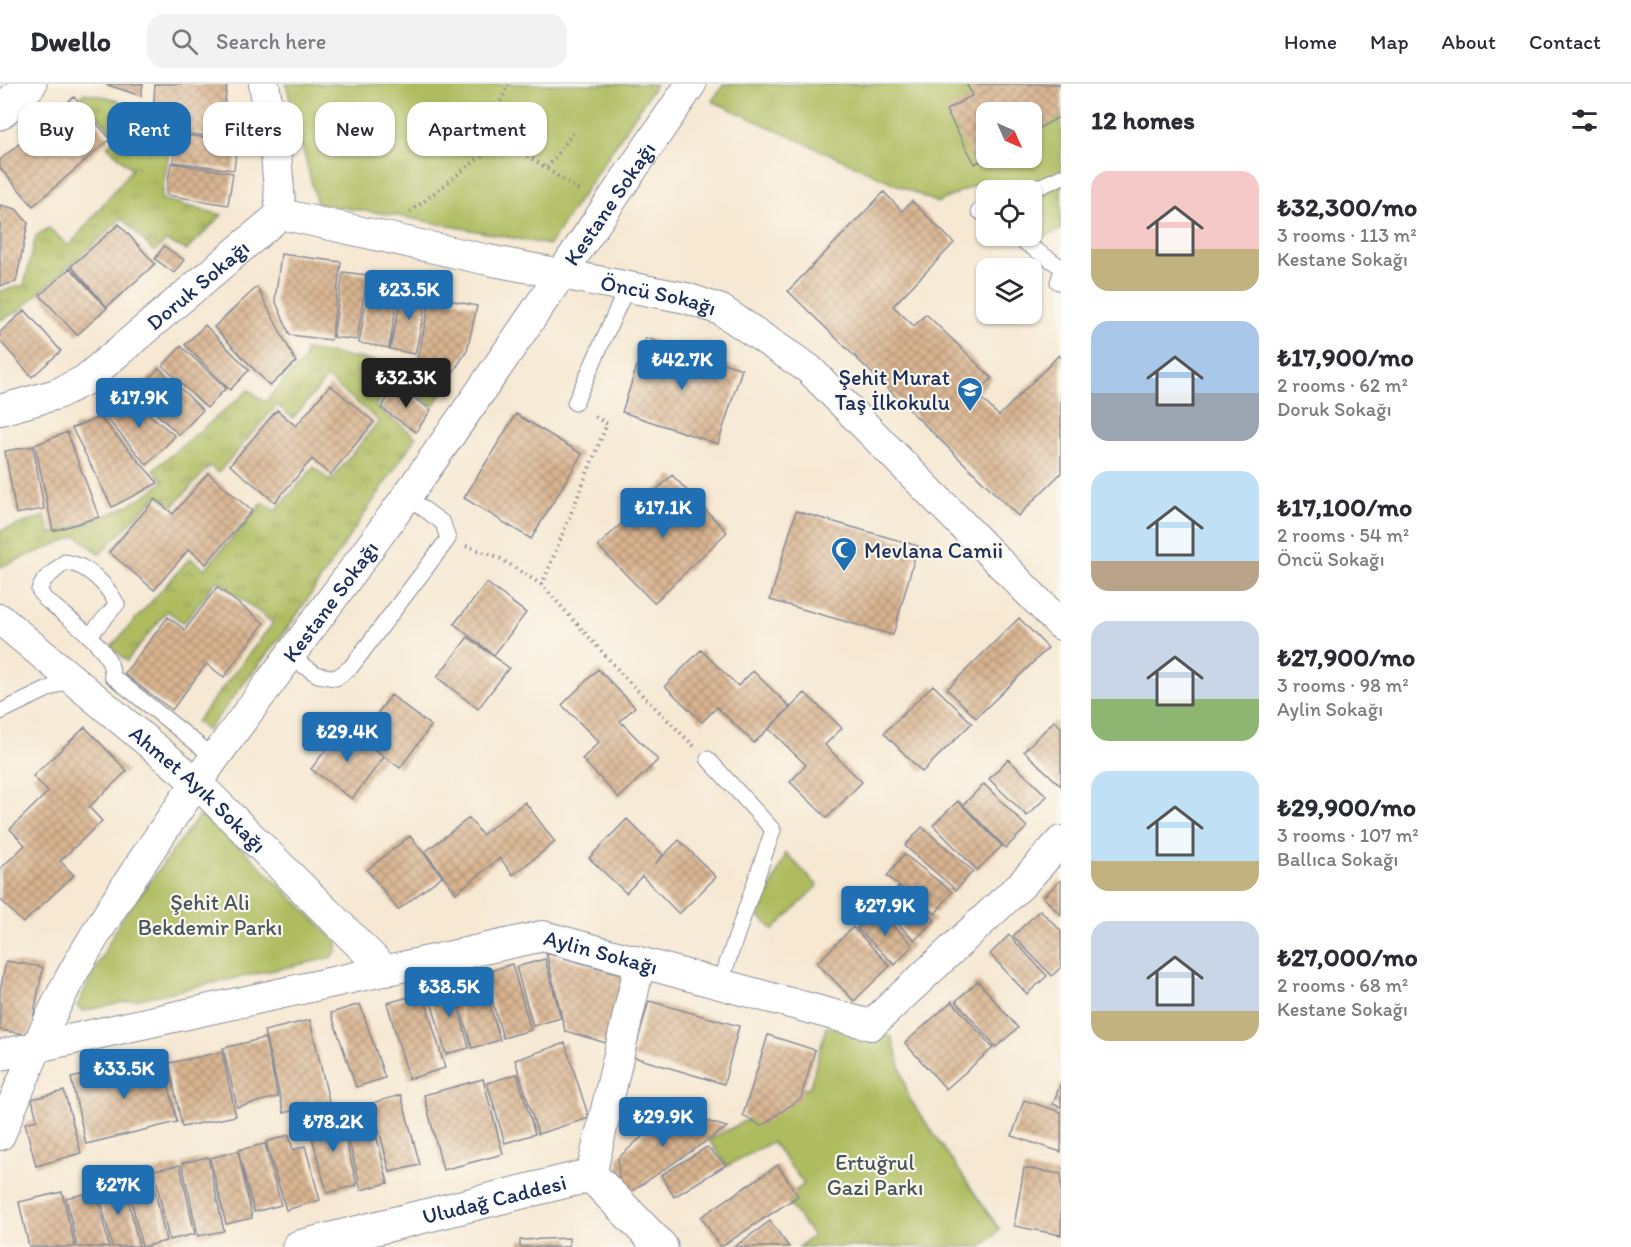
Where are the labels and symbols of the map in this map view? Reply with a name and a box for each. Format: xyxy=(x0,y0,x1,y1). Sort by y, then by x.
north arrow xyxy=(976,102,1042,168)
street label: Kestane Sokağı xyxy=(558,137,661,271)
street label: Doruk Sokağı xyxy=(141,234,255,336)
street label: Öncü Sokağı xyxy=(598,269,720,321)
pin: ₺23.5K xyxy=(360,270,458,321)
pin: ₺42.7K xyxy=(633,340,731,391)
pin: ₺32.3K xyxy=(357,358,455,409)
place label: Şehit Murat Taş İlkokulu xyxy=(835,364,950,416)
school or university icon: Şehit Murat Taş İlkokulu xyxy=(955,375,985,413)
pin: ₺17.9K xyxy=(90,378,188,429)
pin: ₺17.1K xyxy=(614,488,712,539)
mosque icon: Mevlana Camii xyxy=(829,535,859,573)
street label: Kestane Sokağı xyxy=(277,536,384,668)
place label: Mevlana Camii xyxy=(864,537,1003,564)
pin: ₺29.4K xyxy=(298,712,396,763)
street label: Ahmet Ayık Sokağı xyxy=(124,720,272,858)
pin: ₺27.9K xyxy=(836,886,934,937)
park label: Şehit Ali Bekdemir Parkı xyxy=(138,889,282,941)
street label: Aylin Sokağı xyxy=(541,924,661,981)
pin: ₺38.5K xyxy=(400,967,498,1018)
pin: ₺33.5K xyxy=(75,1049,173,1100)
pin: ₺29.9K xyxy=(614,1097,712,1148)
pin: ₺78.2K xyxy=(284,1102,382,1153)
park label: Ertuğrul Gazi Parkı xyxy=(827,1149,923,1201)
pin: ₺27K xyxy=(82,1165,154,1216)
street label: Uludağ Caddesi xyxy=(419,1169,569,1230)

